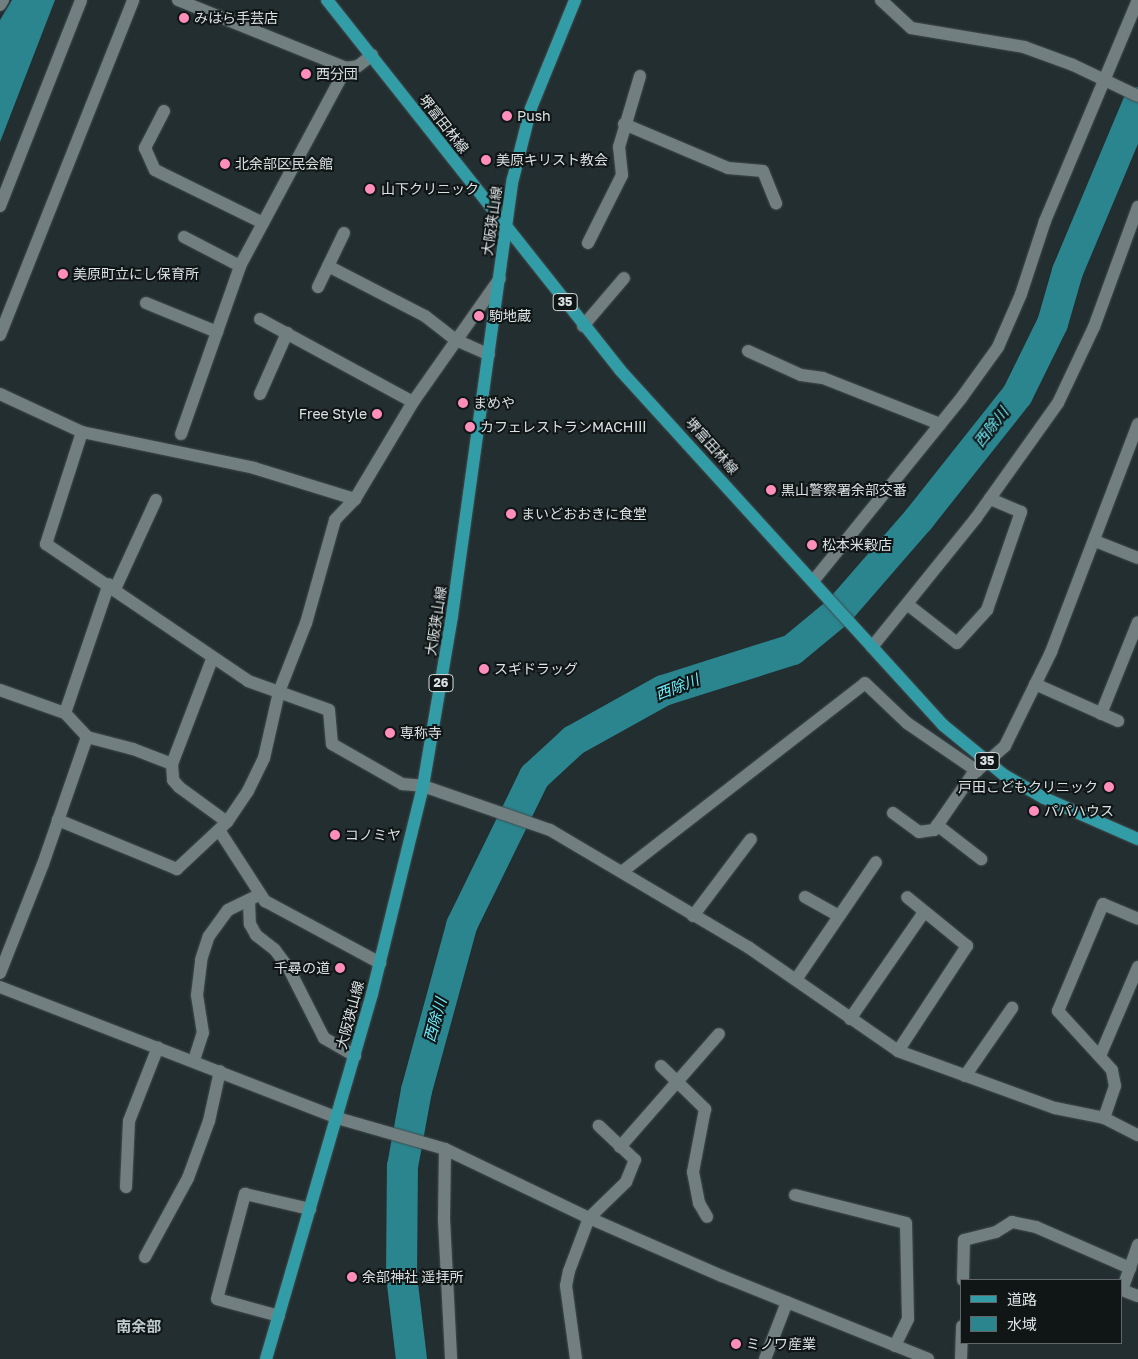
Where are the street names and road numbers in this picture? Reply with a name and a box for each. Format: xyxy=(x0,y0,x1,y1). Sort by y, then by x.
street label: 堺富田林線 xyxy=(416,91,472,157)
street label: 大阪狭山線 xyxy=(479,185,505,257)
road number: 35 xyxy=(552,292,578,312)
street label: 堺富田林線 xyxy=(682,414,742,478)
street label: 大阪狭山線 xyxy=(422,585,450,657)
road number: 26 xyxy=(428,674,454,692)
road number: 35 xyxy=(974,751,1000,770)
street label: 大阪狭山線 xyxy=(333,979,367,1051)

